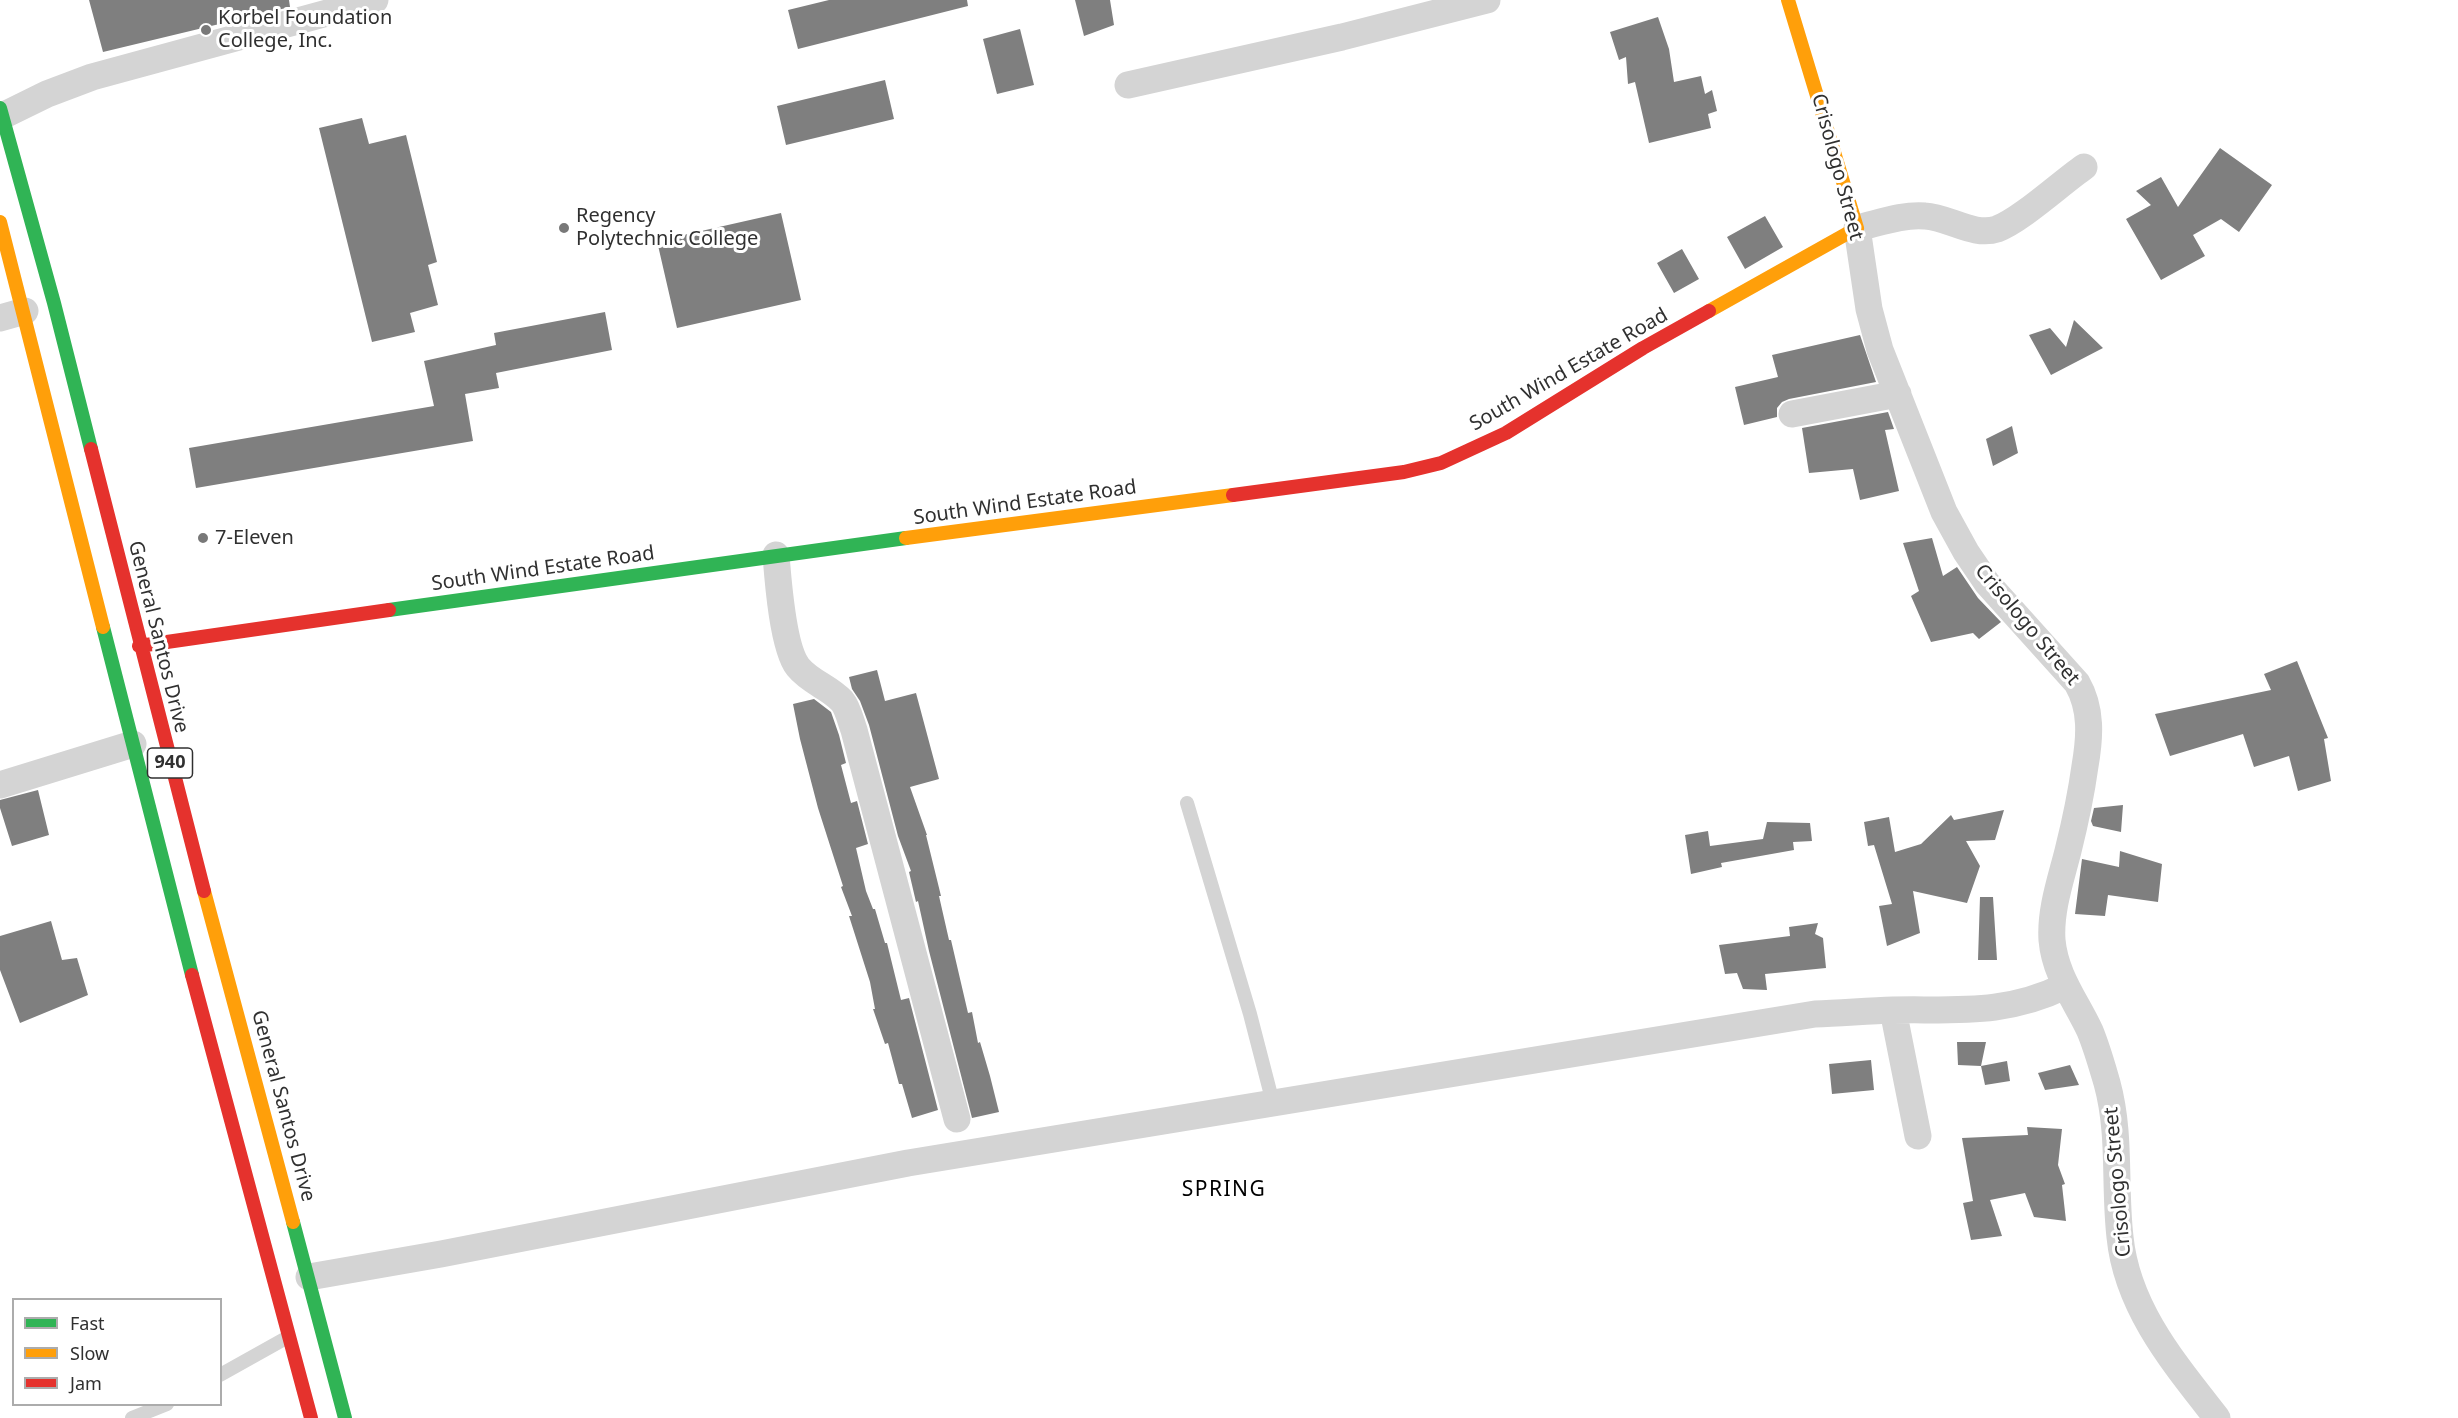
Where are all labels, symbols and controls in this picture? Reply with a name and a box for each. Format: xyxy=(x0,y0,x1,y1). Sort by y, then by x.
place label: Korbel Foundation College, Inc. xyxy=(218,6,392,53)
marker: Korbel Foundation College, Inc. xyxy=(199,23,213,37)
street label: Crisologo Street xyxy=(1806,91,1868,243)
place label: Regency Polytechnic College xyxy=(576,204,758,251)
marker: Regency Polytechnic College xyxy=(557,221,571,235)
street label: South Wind Estate Road xyxy=(1466,303,1672,437)
street label: South Wind Estate Road xyxy=(912,475,1138,531)
place label: 7-Eleven xyxy=(215,526,294,550)
marker: 7-Eleven xyxy=(196,531,210,545)
street label: General Santos Drive xyxy=(123,539,193,735)
street label: South Wind Estate Road xyxy=(430,541,656,597)
street label: Crisologo Street xyxy=(1969,560,2085,690)
road number: 940 xyxy=(148,748,192,778)
street label: General Santos Drive xyxy=(246,1008,320,1204)
street label: Crisologo Street xyxy=(2099,1106,2137,1258)
district label: SPRING xyxy=(1182,1177,1266,1203)
legend xyxy=(12,1298,222,1406)
text: Fast xyxy=(70,1311,105,1335)
text: Slow xyxy=(70,1341,109,1365)
text: Jam xyxy=(70,1371,102,1395)

